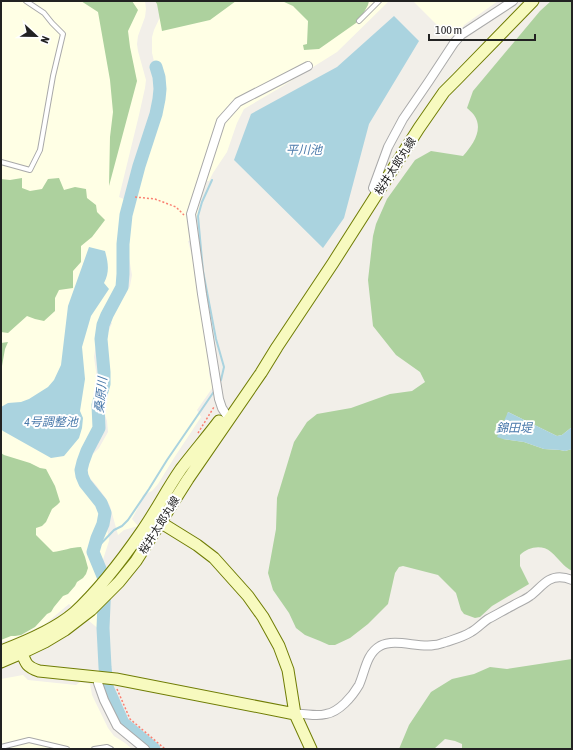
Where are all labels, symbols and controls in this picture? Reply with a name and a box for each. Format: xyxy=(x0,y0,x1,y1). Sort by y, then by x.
north arrow xyxy=(16,16,56,56)
scale bar xyxy=(429,16,535,42)
text: 100 m xyxy=(435,23,462,37)
text: N xyxy=(38,34,52,45)
street label: 桜井太郎丸線 xyxy=(372,135,418,197)
water label: 平川池 xyxy=(286,143,323,157)
water label: 桑原川 xyxy=(92,374,110,414)
water label: 4号調整池 xyxy=(24,415,79,429)
water label: 錦田堤 xyxy=(496,421,534,435)
street label: 桜井太郎丸線 xyxy=(136,494,182,556)

